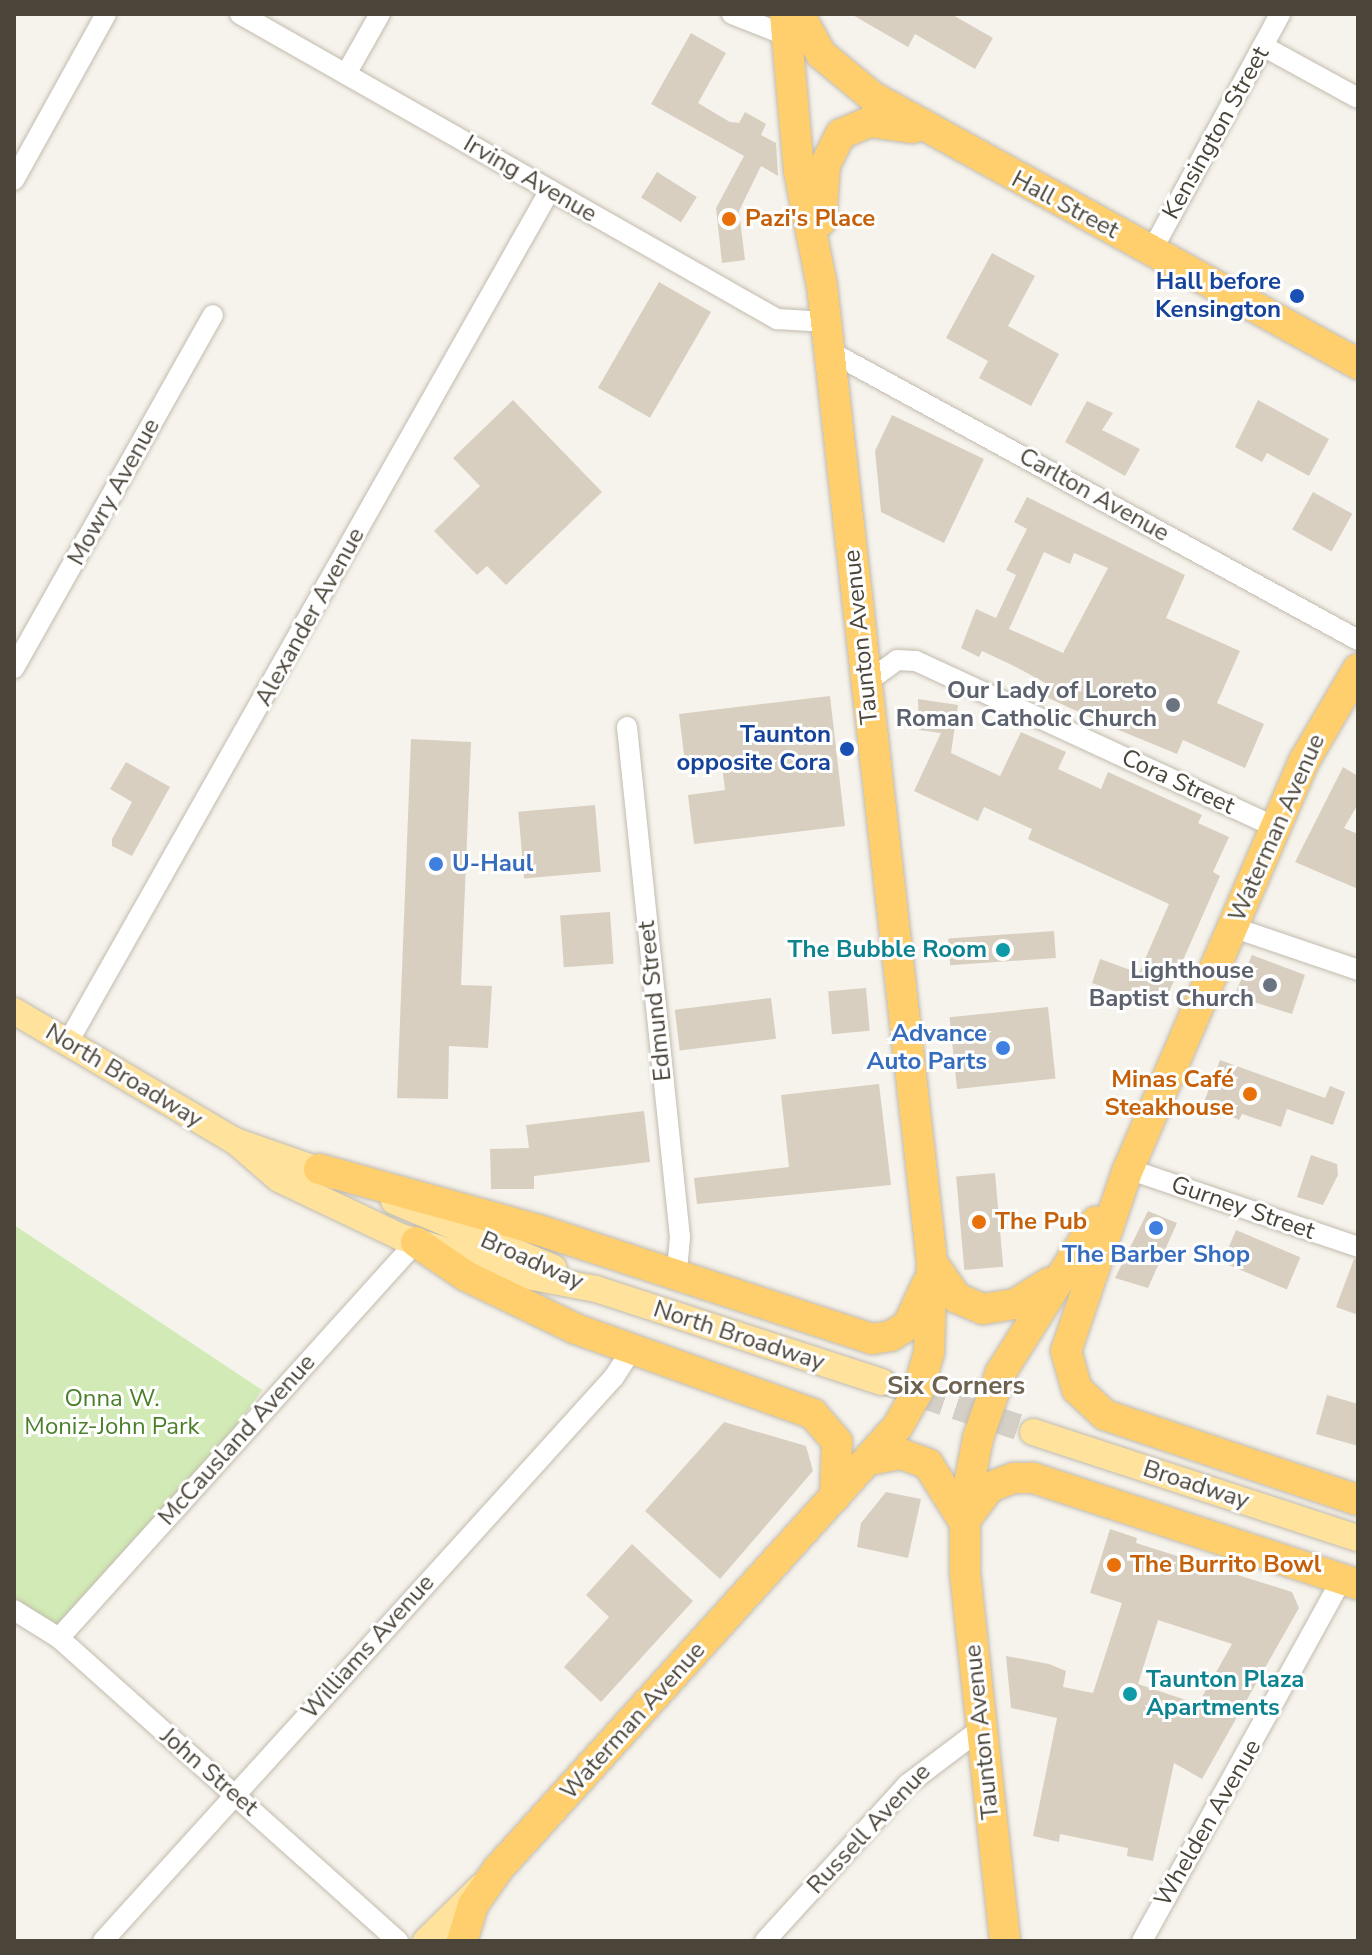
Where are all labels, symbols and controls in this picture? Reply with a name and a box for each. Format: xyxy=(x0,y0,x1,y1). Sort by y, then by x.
street label: Kensington Street xyxy=(1157,42,1275,224)
street label: Irving Avenue xyxy=(458,129,602,229)
street label: Hall Street xyxy=(1007,165,1123,245)
place label: Pazi's Place xyxy=(745,205,875,233)
marker: Pazi's Place xyxy=(720,210,738,228)
place label: Hall before Kensington xyxy=(1155,268,1281,324)
marker: Hall before Kensington xyxy=(1288,287,1306,305)
street label: Mowry Avenue xyxy=(62,414,166,570)
street label: Carlton Avenue xyxy=(1014,442,1174,548)
street label: Alexander Avenue xyxy=(249,523,371,711)
street label: Taunton Avenue xyxy=(838,548,884,726)
place label: Our Lady of Loreto Roman Catholic Church xyxy=(896,677,1157,733)
marker: Our Lady of Loreto Roman Catholic Church xyxy=(1164,696,1182,714)
place label: Taunton opposite Cora xyxy=(676,721,831,777)
street label: Waterman Avenue xyxy=(1223,730,1331,926)
marker: Taunton opposite Cora xyxy=(838,740,856,758)
street label: Cora Street xyxy=(1117,743,1239,821)
place label: U-Haul xyxy=(452,850,533,878)
marker: U-Haul xyxy=(427,855,445,873)
street label: Edmund Street xyxy=(632,919,678,1083)
place label: The Bubble Room xyxy=(787,936,987,964)
marker: The Bubble Room xyxy=(994,941,1012,959)
place label: Lighthouse Baptist Church xyxy=(1089,957,1254,1013)
marker: Lighthouse Baptist Church xyxy=(1261,976,1279,994)
street label: North Broadway xyxy=(40,1018,208,1134)
place label: Advance Auto Parts xyxy=(867,1020,987,1076)
marker: Advance Auto Parts xyxy=(994,1039,1012,1057)
place label: Minas Café Steakhouse xyxy=(1104,1066,1234,1122)
marker: Minas Café Steakhouse xyxy=(1241,1085,1259,1103)
street label: Gurney Street xyxy=(1168,1170,1318,1246)
place label: The Pub xyxy=(995,1208,1087,1236)
marker: The Pub xyxy=(970,1213,988,1231)
marker: The Barber Shop xyxy=(1147,1219,1165,1237)
street label: Broadway xyxy=(476,1226,588,1296)
place label: The Barber Shop xyxy=(1062,1241,1250,1269)
street label: North Broadway xyxy=(650,1295,828,1377)
street label: McCausland Avenue xyxy=(153,1348,321,1532)
district label: Six Corners xyxy=(887,1370,1025,1402)
park label: Onna W. Moniz-John Park xyxy=(24,1385,200,1441)
street label: Broadway xyxy=(1139,1454,1253,1516)
place label: The Burrito Bowl xyxy=(1130,1551,1321,1579)
marker: The Burrito Bowl xyxy=(1105,1556,1123,1574)
street label: Williams Avenue xyxy=(296,1569,440,1725)
street label: Waterman Avenue xyxy=(555,1636,711,1806)
street label: Taunton Avenue xyxy=(959,1643,1005,1821)
place label: Taunton Plaza Apartments xyxy=(1146,1666,1304,1722)
marker: Taunton Plaza Apartments xyxy=(1121,1685,1139,1703)
street label: John Street xyxy=(154,1722,264,1822)
street label: Whelden Avenue xyxy=(1149,1734,1267,1912)
street label: Russell Avenue xyxy=(801,1758,937,1900)

